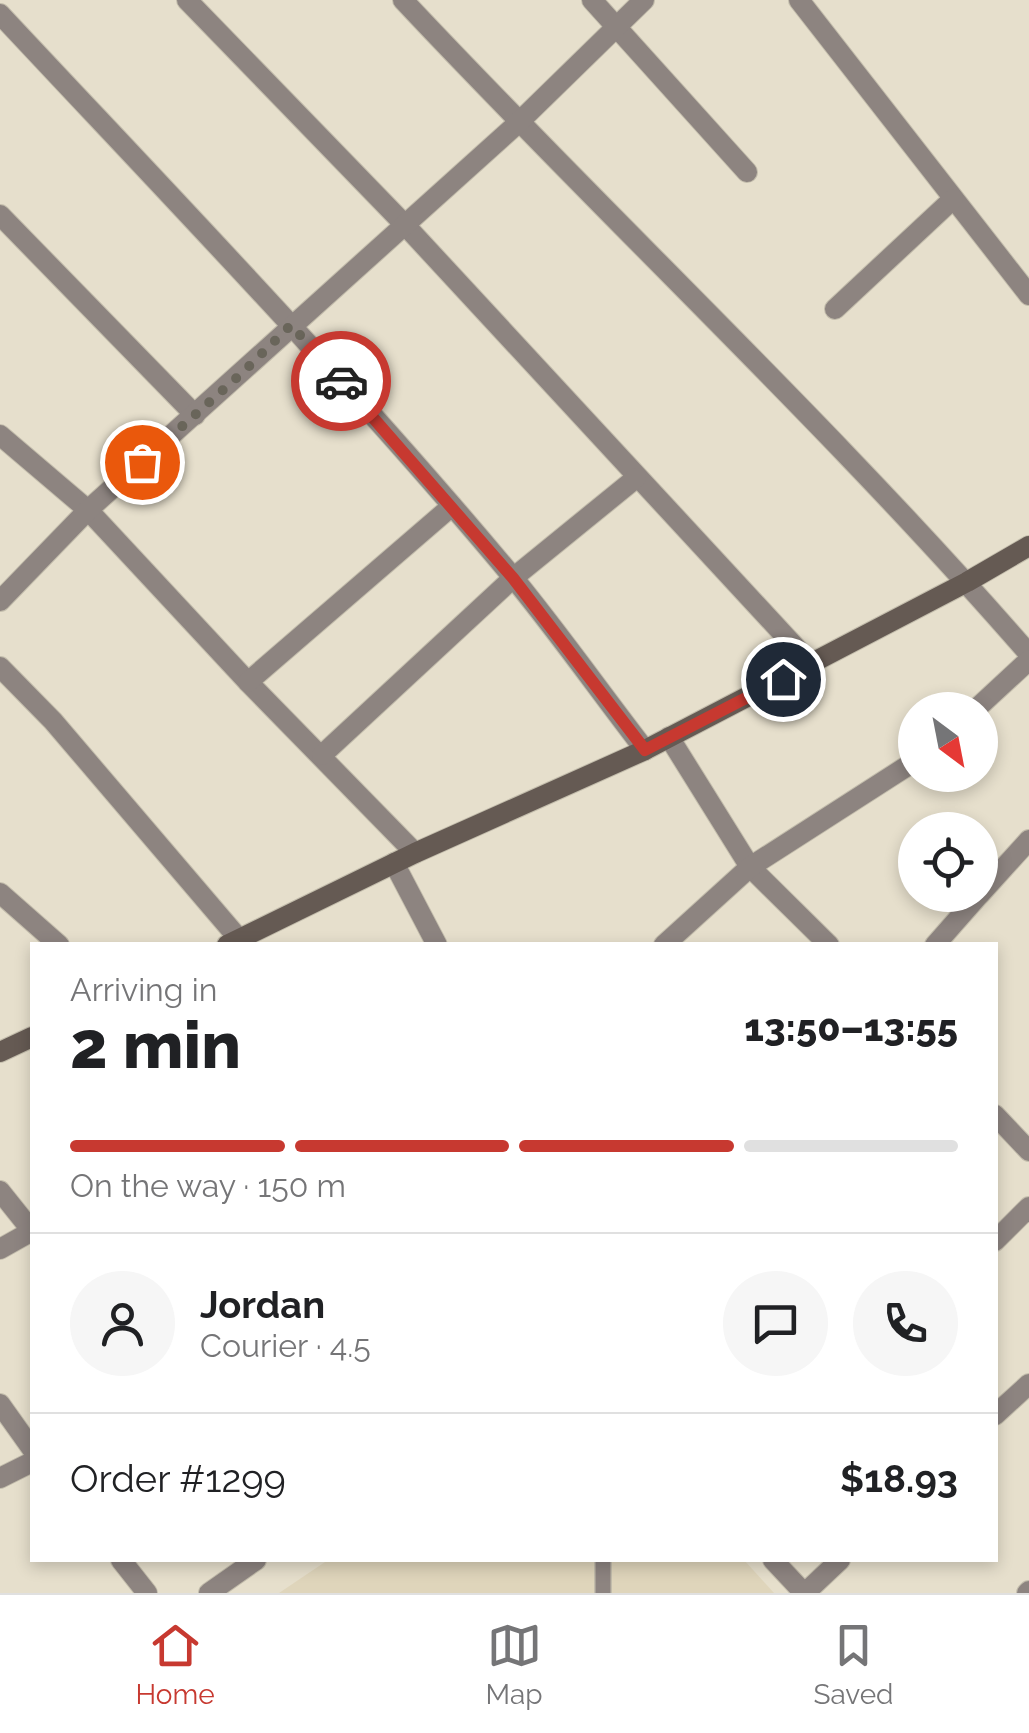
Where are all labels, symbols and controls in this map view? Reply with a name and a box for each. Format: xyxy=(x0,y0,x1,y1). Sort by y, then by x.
courier xyxy=(291,331,391,431)
icon: car xyxy=(314,354,369,409)
pin xyxy=(100,420,185,505)
icon: bag xyxy=(115,435,170,490)
pin xyxy=(741,637,826,722)
icon: home xyxy=(756,652,811,707)
north arrow xyxy=(898,692,998,792)
map controls xyxy=(898,692,998,912)
button: locate xyxy=(898,812,998,912)
text: Arriving in xyxy=(70,971,217,1008)
text: 13:50–13:55 xyxy=(744,1005,958,1050)
text: 2 min xyxy=(70,1007,241,1083)
text: On the way · 150 m xyxy=(70,1167,346,1204)
button: person xyxy=(70,1271,175,1376)
button: chat xyxy=(723,1271,828,1376)
button: phone xyxy=(853,1271,958,1376)
text: Jordan xyxy=(200,1282,325,1327)
text: Courier · 4.5 xyxy=(200,1327,371,1364)
text: Order #1299 xyxy=(70,1456,286,1501)
text: $18.93 xyxy=(840,1456,958,1501)
tab: Home xyxy=(135,1618,215,1711)
tab: Map xyxy=(486,1618,543,1711)
tab: Saved xyxy=(813,1618,894,1711)

